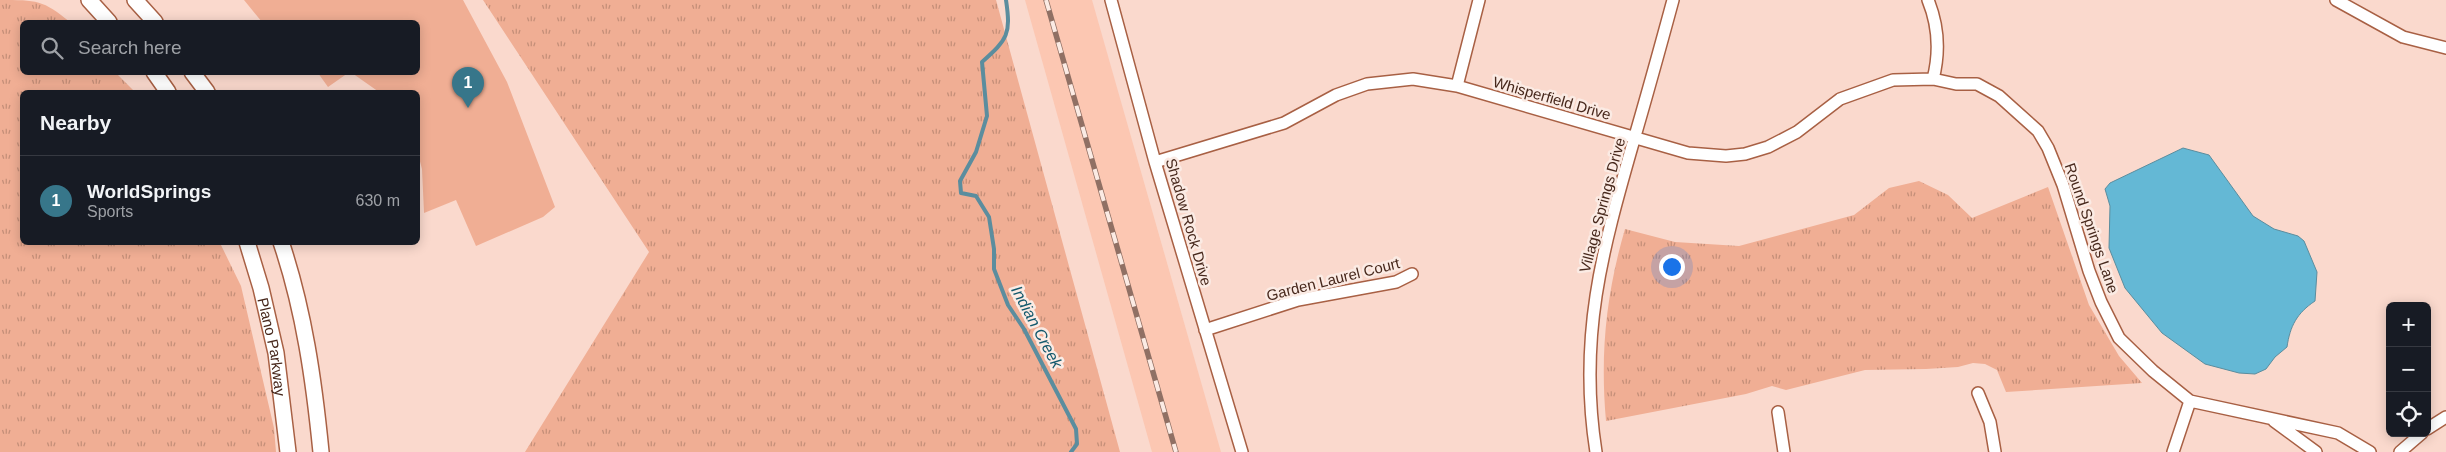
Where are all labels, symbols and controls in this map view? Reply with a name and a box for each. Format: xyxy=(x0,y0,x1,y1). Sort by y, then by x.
search box xyxy=(20,20,420,75)
icon: search xyxy=(38,34,66,62)
text: Search here xyxy=(78,37,182,58)
pin: 1 xyxy=(452,67,484,108)
street label: Whisperfield Drive xyxy=(1491,73,1613,123)
text: Nearby xyxy=(40,111,111,134)
street label: Village Springs Drive xyxy=(1576,136,1628,274)
street label: Shadow Rock Drive xyxy=(1163,156,1215,288)
street label: Round Springs Lane xyxy=(2062,161,2122,295)
text: WorldSprings xyxy=(87,181,211,202)
text: 1 xyxy=(52,192,60,209)
text: 630 m xyxy=(356,192,400,209)
text: Sports xyxy=(87,203,133,220)
street label: Garden Laurel Court xyxy=(1265,254,1402,304)
your location xyxy=(1659,254,1685,280)
water label: Indian Creek xyxy=(1008,283,1066,372)
street label: Plano Parkway xyxy=(255,296,290,397)
map controls xyxy=(2386,302,2431,437)
button: + xyxy=(2386,302,2431,347)
button: − xyxy=(2386,347,2431,392)
button: locate xyxy=(2386,392,2431,437)

